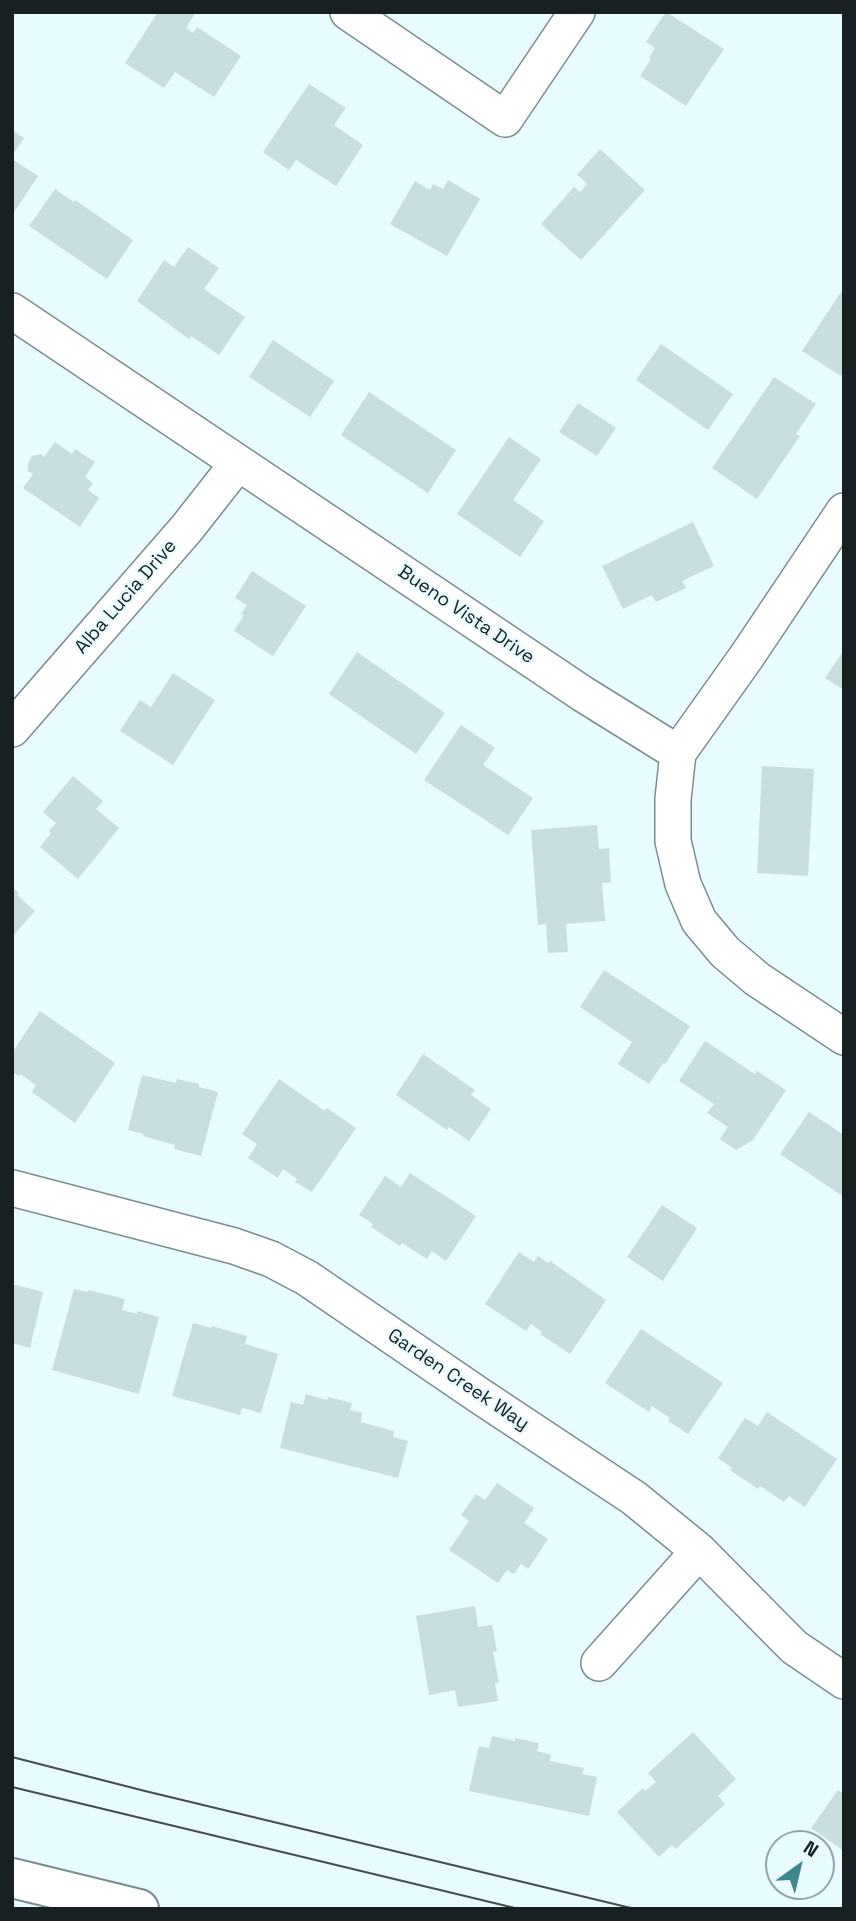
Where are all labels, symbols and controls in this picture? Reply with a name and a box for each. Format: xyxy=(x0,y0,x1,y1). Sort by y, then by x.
street label: Alba Lucia Drive xyxy=(70,535,182,659)
street label: Bueno Vista Drive xyxy=(393,561,539,669)
street label: Garden Creek Way xyxy=(383,1324,533,1436)
north arrow xyxy=(765,1830,835,1900)
text: N xyxy=(799,1835,823,1863)

